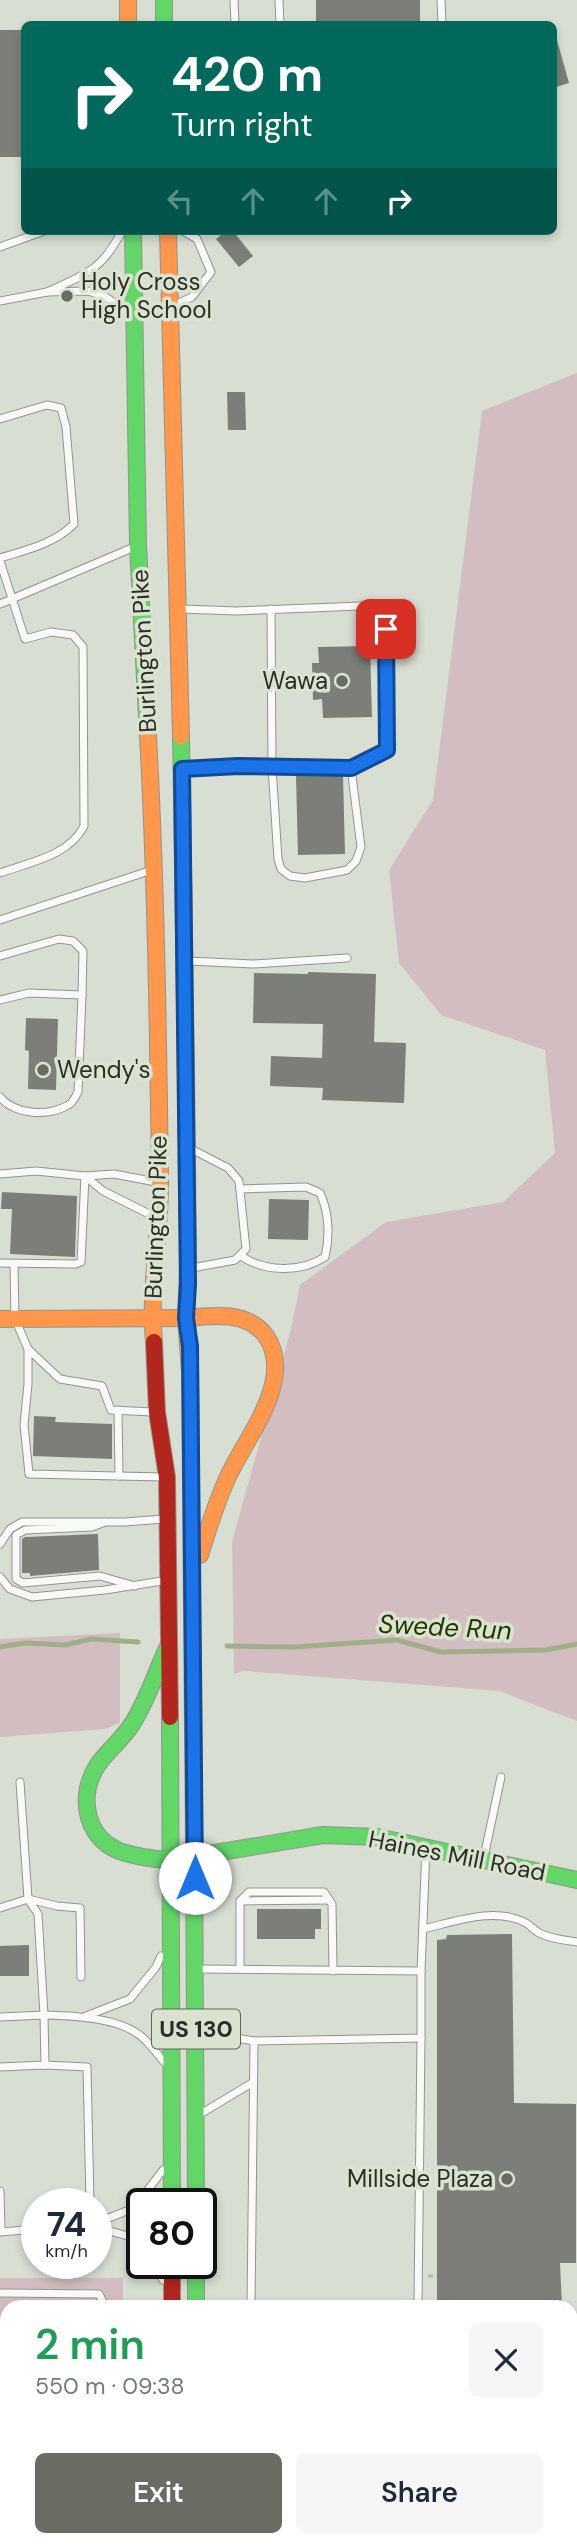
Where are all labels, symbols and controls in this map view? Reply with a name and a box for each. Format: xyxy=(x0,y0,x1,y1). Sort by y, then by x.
text: 420 m xyxy=(171,42,323,106)
icon: right xyxy=(56,49,147,140)
text: Turn right xyxy=(171,104,313,146)
icon: left xyxy=(161,182,199,220)
icon: ahead xyxy=(234,182,272,220)
icon: ahead xyxy=(307,182,345,220)
icon: right xyxy=(380,182,418,220)
place label: Holy Cross High School xyxy=(81,266,212,325)
marker: Holy Cross High School xyxy=(59,288,75,304)
street label: Burlington Pike xyxy=(124,569,163,733)
pin xyxy=(356,599,416,659)
icon: arrive xyxy=(367,610,405,648)
place label: Wawa xyxy=(262,665,328,696)
marker: Wawa xyxy=(334,673,350,689)
place label: Wendy's xyxy=(57,1054,151,1085)
marker: Wendy's xyxy=(35,1062,51,1078)
street label: Burlington Pike xyxy=(137,1135,174,1299)
water label: Swede Run xyxy=(378,1607,512,1647)
street label: Haines Mill Road xyxy=(366,1823,548,1888)
position arrow xyxy=(158,1841,232,1915)
road number: US 130 xyxy=(152,2010,240,2048)
place label: Millside Plaza xyxy=(347,2163,493,2194)
marker: Millside Plaza xyxy=(499,2171,515,2187)
speed limit sign: 80 xyxy=(126,2188,217,2279)
text: 74 xyxy=(47,2201,86,2247)
text: km/h xyxy=(45,2239,88,2263)
text: 2 min xyxy=(35,2317,145,2372)
button: close xyxy=(469,2323,543,2397)
text: 550 m · 09:38 xyxy=(35,2371,185,2401)
button: Exit xyxy=(35,2453,282,2533)
button: Share xyxy=(296,2453,543,2533)

